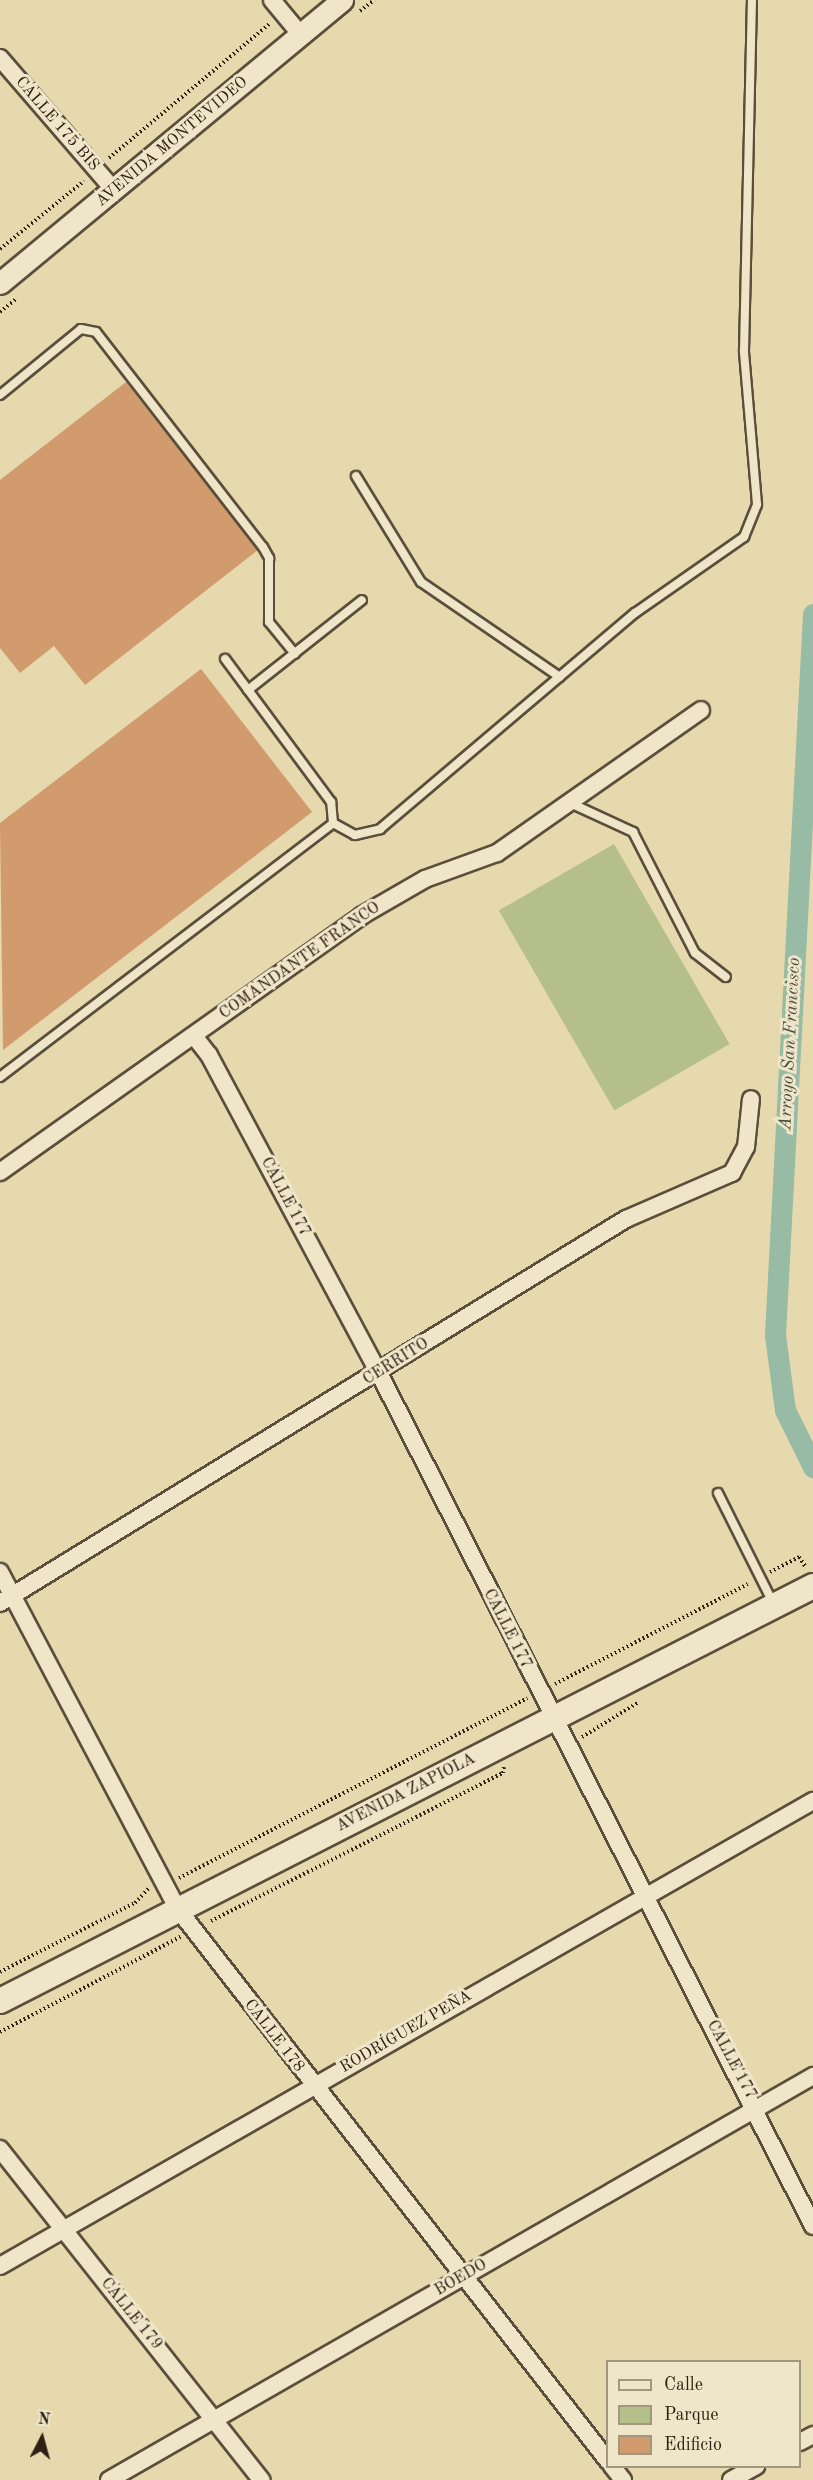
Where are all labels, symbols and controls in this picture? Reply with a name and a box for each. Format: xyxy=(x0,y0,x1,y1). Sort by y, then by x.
street label: CALLE 175 BIS xyxy=(11,73,103,175)
street label: AVENIDA MONTEVIDEO xyxy=(92,73,252,211)
street label: COMANDANTE FRANCO xyxy=(216,898,384,1024)
water label: Arroyo San Francisco xyxy=(775,957,805,1131)
street label: CALLE 177 xyxy=(256,1154,314,1240)
street label: CERRITO xyxy=(360,1334,432,1390)
street label: CALLE 177 xyxy=(479,1586,535,1672)
street label: AVENIDA ZAPIOLA xyxy=(333,1750,479,1836)
street label: RODRÍGUEZ PEÑA xyxy=(337,1986,475,2078)
street label: CALLE 178 xyxy=(240,1996,308,2076)
street label: CALLE 177 xyxy=(702,2017,760,2103)
street label: BOEDO xyxy=(432,2255,490,2301)
street label: CALLE 179 xyxy=(96,2274,166,2354)
legend xyxy=(606,2360,801,2468)
text: Calle xyxy=(664,2376,703,2394)
text: Parque xyxy=(664,2406,719,2424)
north arrow xyxy=(12,2408,72,2468)
text: N xyxy=(37,2412,51,2429)
text: Edificio xyxy=(664,2436,722,2454)

